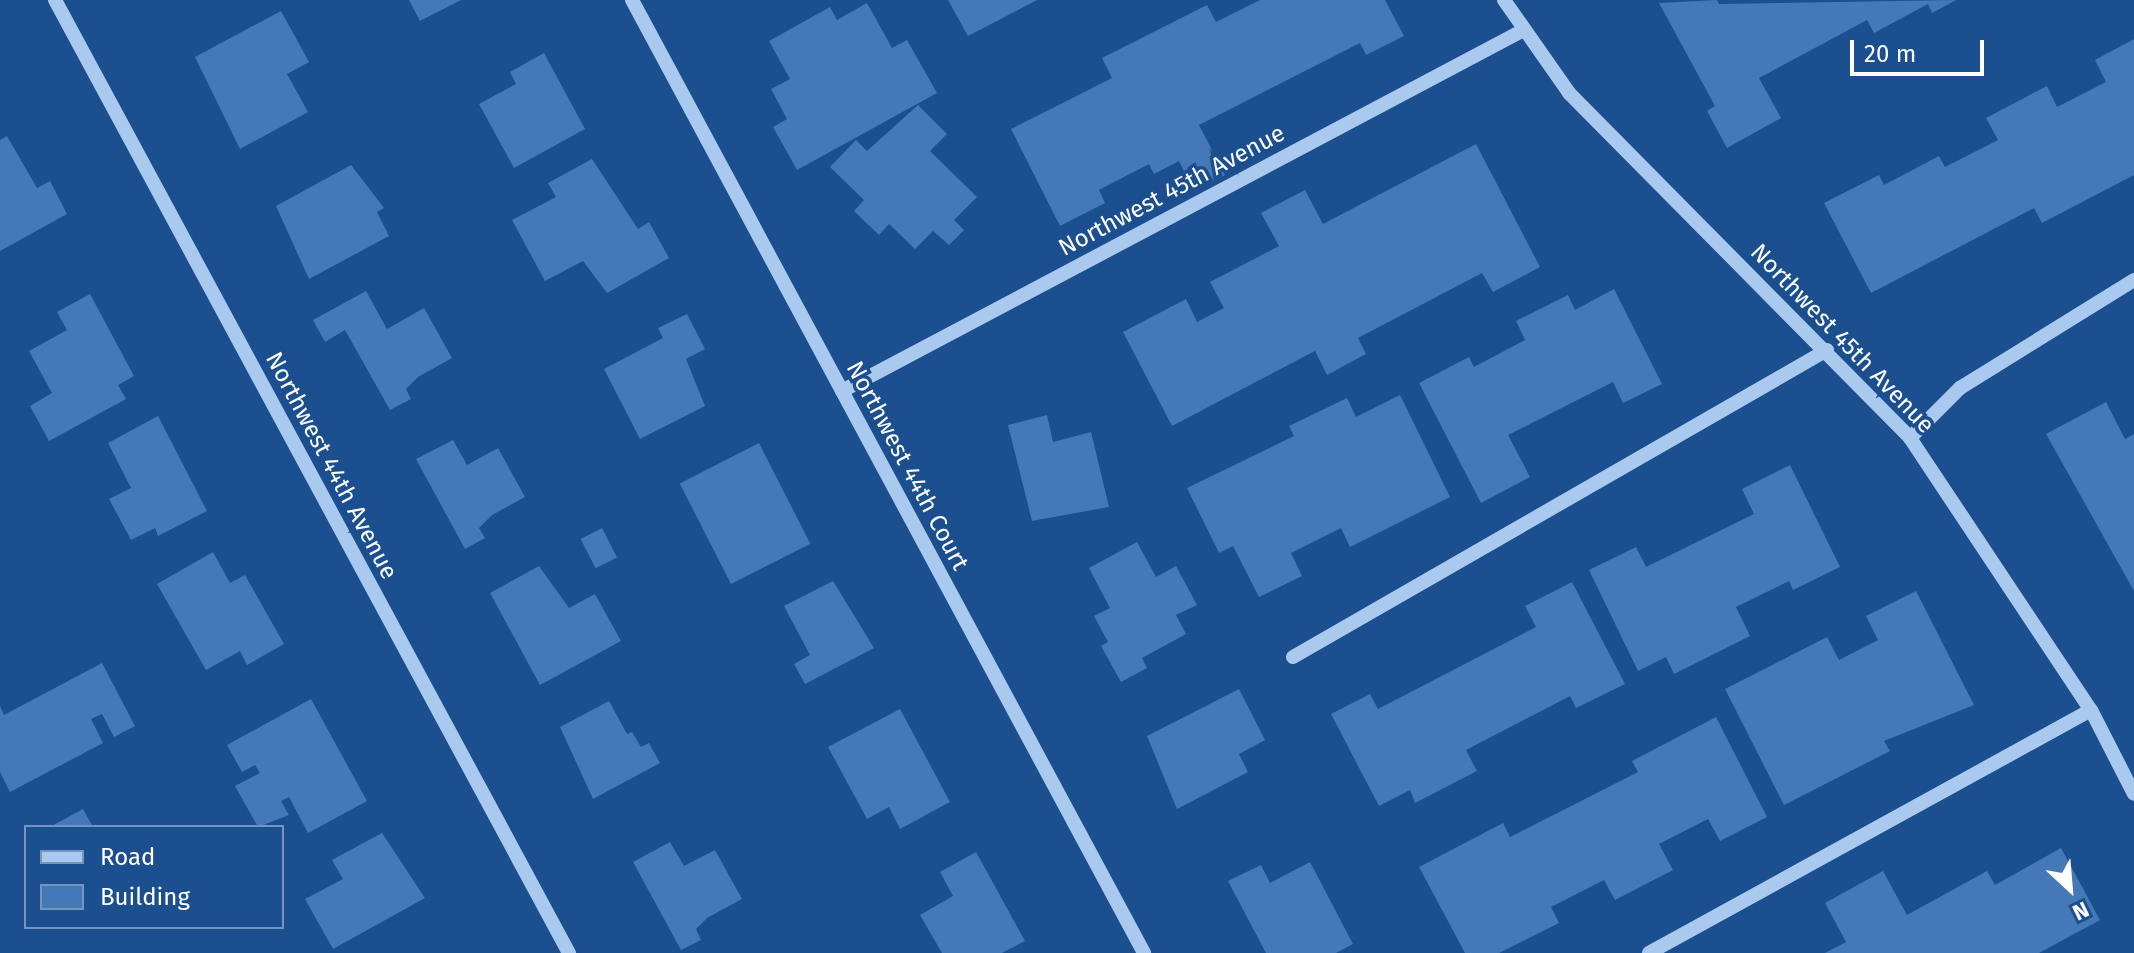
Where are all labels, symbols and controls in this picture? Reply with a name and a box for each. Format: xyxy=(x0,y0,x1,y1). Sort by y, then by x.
scale bar xyxy=(1854,24,1988,74)
text: 20 m xyxy=(1864,40,1916,68)
street label: Northwest 45th Avenue xyxy=(1054,119,1290,263)
street label: Northwest 45th Avenue xyxy=(1744,238,1940,440)
street label: Northwest 44th Avenue xyxy=(259,347,403,585)
street label: Northwest 44th Court xyxy=(840,357,974,575)
legend xyxy=(24,825,284,929)
text: Road xyxy=(100,843,155,871)
north arrow xyxy=(2030,849,2110,929)
text: Building xyxy=(100,883,190,911)
text: N xyxy=(2068,896,2093,926)

